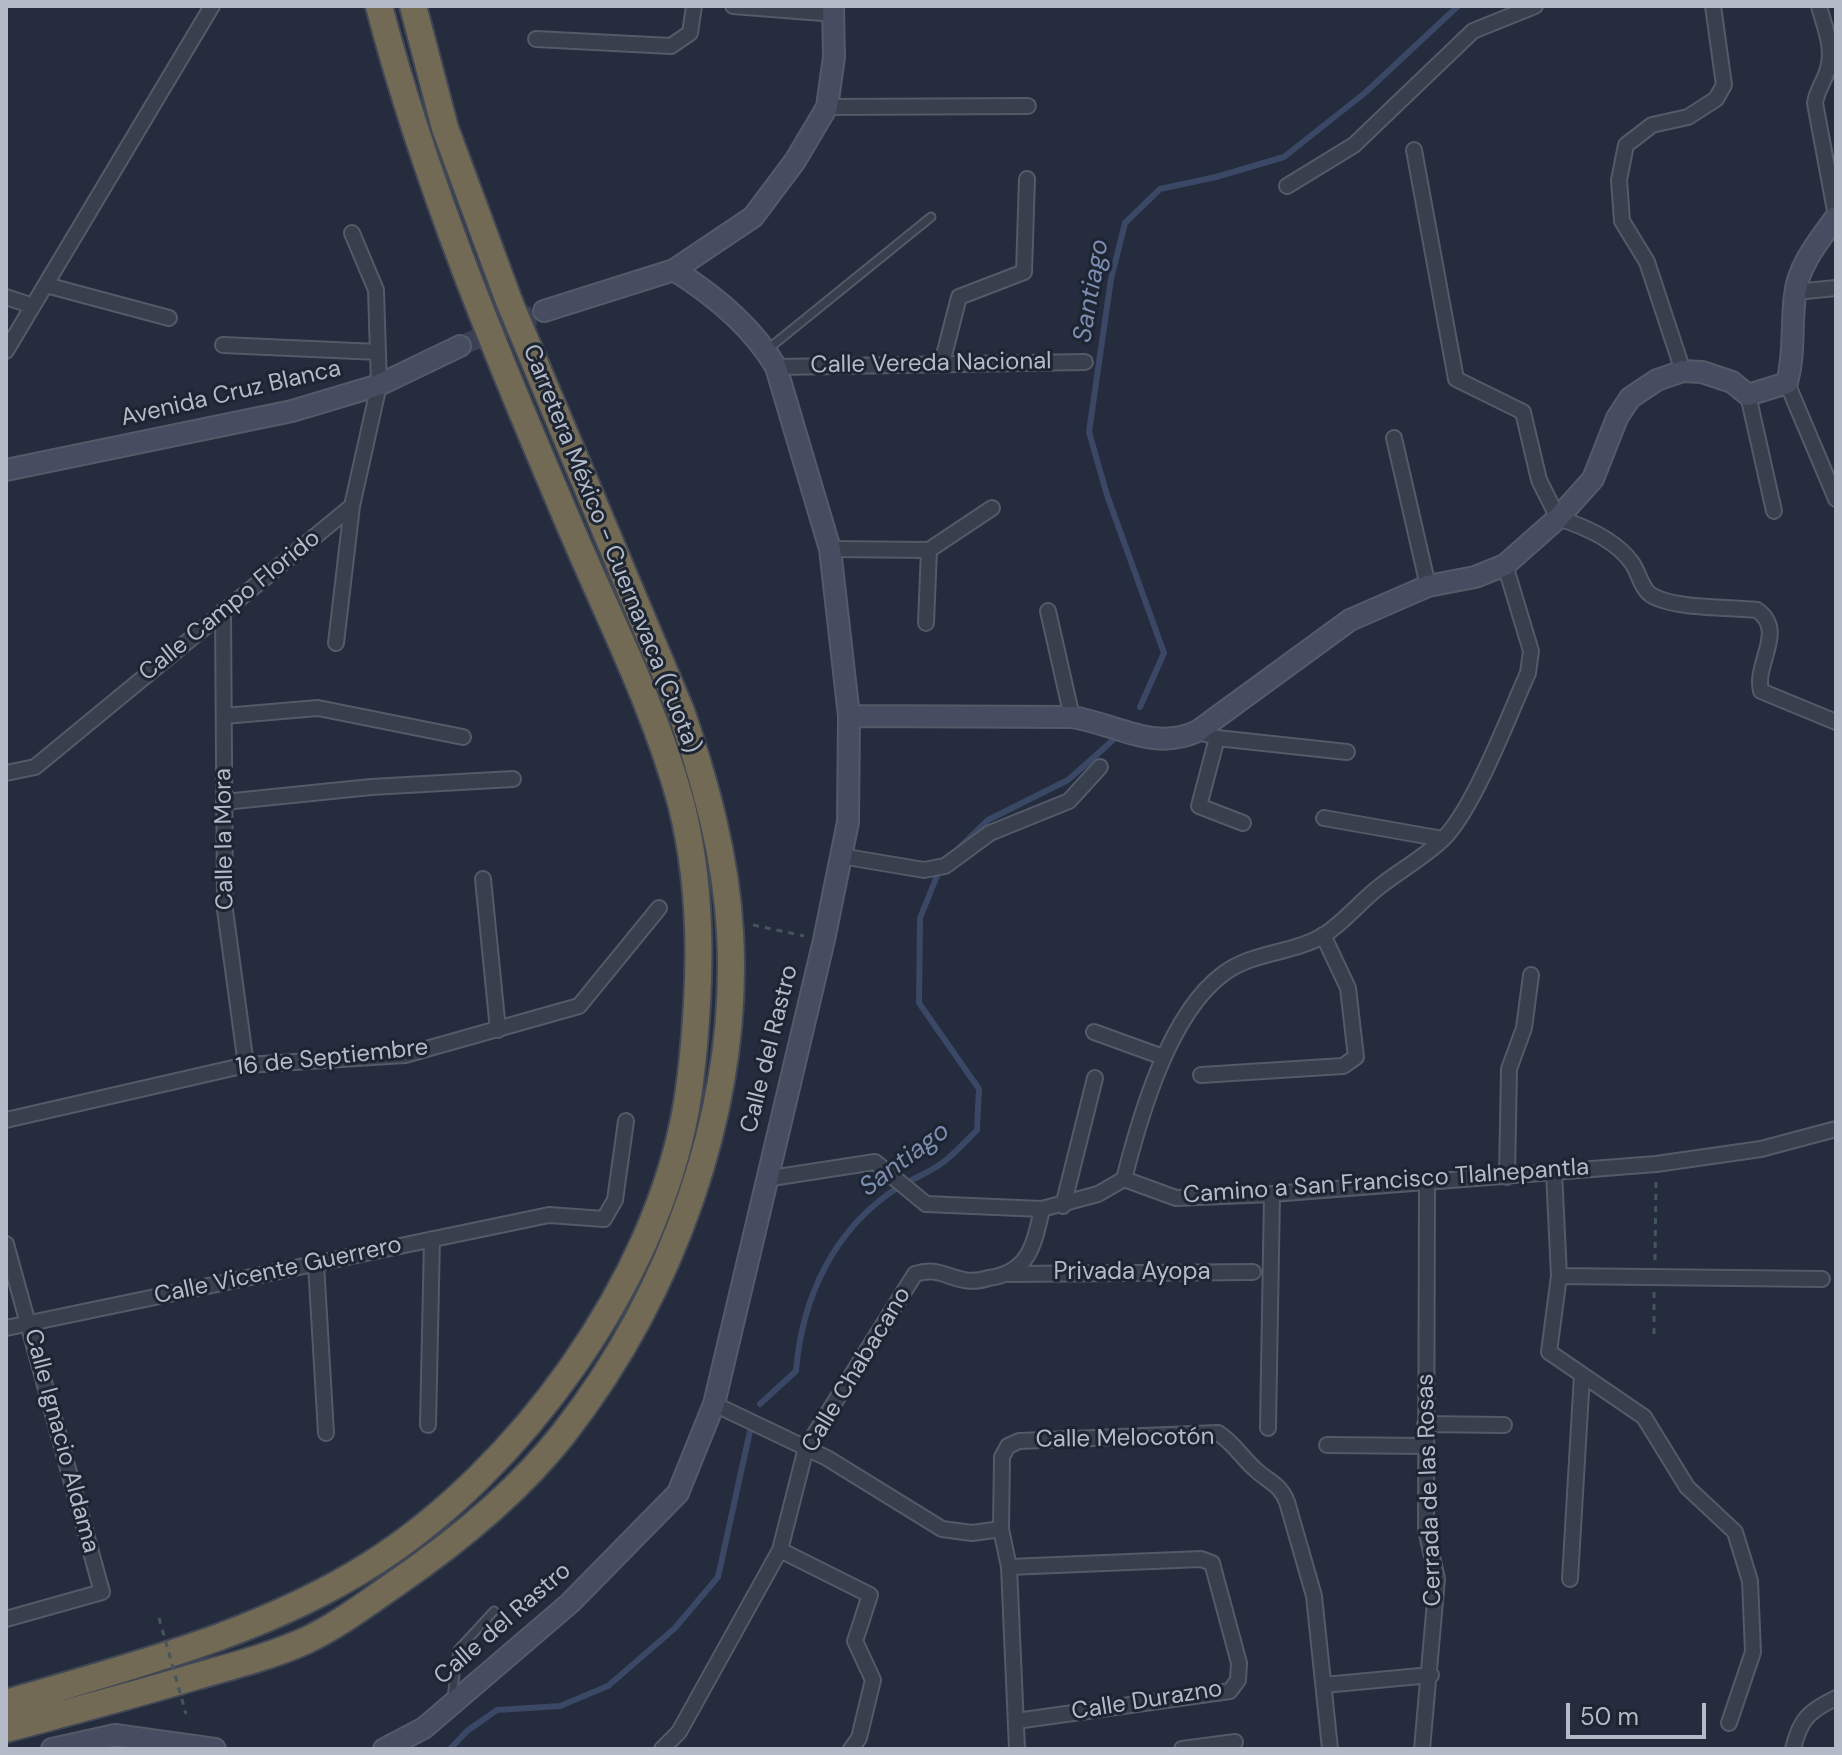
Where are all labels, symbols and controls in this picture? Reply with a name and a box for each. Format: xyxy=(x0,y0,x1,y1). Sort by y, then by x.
water label: Santiago xyxy=(1068,237,1116,345)
street label: Carretera México - Cuernavaca (Cuota) xyxy=(516,341,706,757)
street label: Calle Vereda Nacional xyxy=(810,347,1052,381)
street label: Avenida Cruz Blanca xyxy=(118,355,344,433)
street label: Calle Campo Florido xyxy=(134,524,326,688)
street label: Calle la Mora xyxy=(209,768,241,910)
street label: Calle del Rastro xyxy=(735,962,805,1136)
street label: 16 de Septiembre xyxy=(234,1034,430,1082)
water label: Santiago xyxy=(854,1116,956,1204)
street label: Camino a San Francisco Tlalnepantla xyxy=(1182,1153,1590,1211)
street label: Calle Vicente Guerrero xyxy=(152,1231,404,1311)
street label: Privada Ayopa xyxy=(1053,1259,1211,1287)
street label: Calle Chabacano xyxy=(796,1282,918,1458)
street label: Calle Ignacio Aldama xyxy=(17,1326,105,1556)
street label: Cerrada de las Rosas xyxy=(1412,1373,1448,1607)
street label: Calle Melocotón xyxy=(1035,1423,1215,1455)
street label: Calle del Rastro xyxy=(429,1557,577,1691)
street label: Calle Durazno xyxy=(1070,1675,1224,1727)
scale bar xyxy=(1570,1687,1710,1737)
text: 50 m xyxy=(1580,1701,1639,1732)

